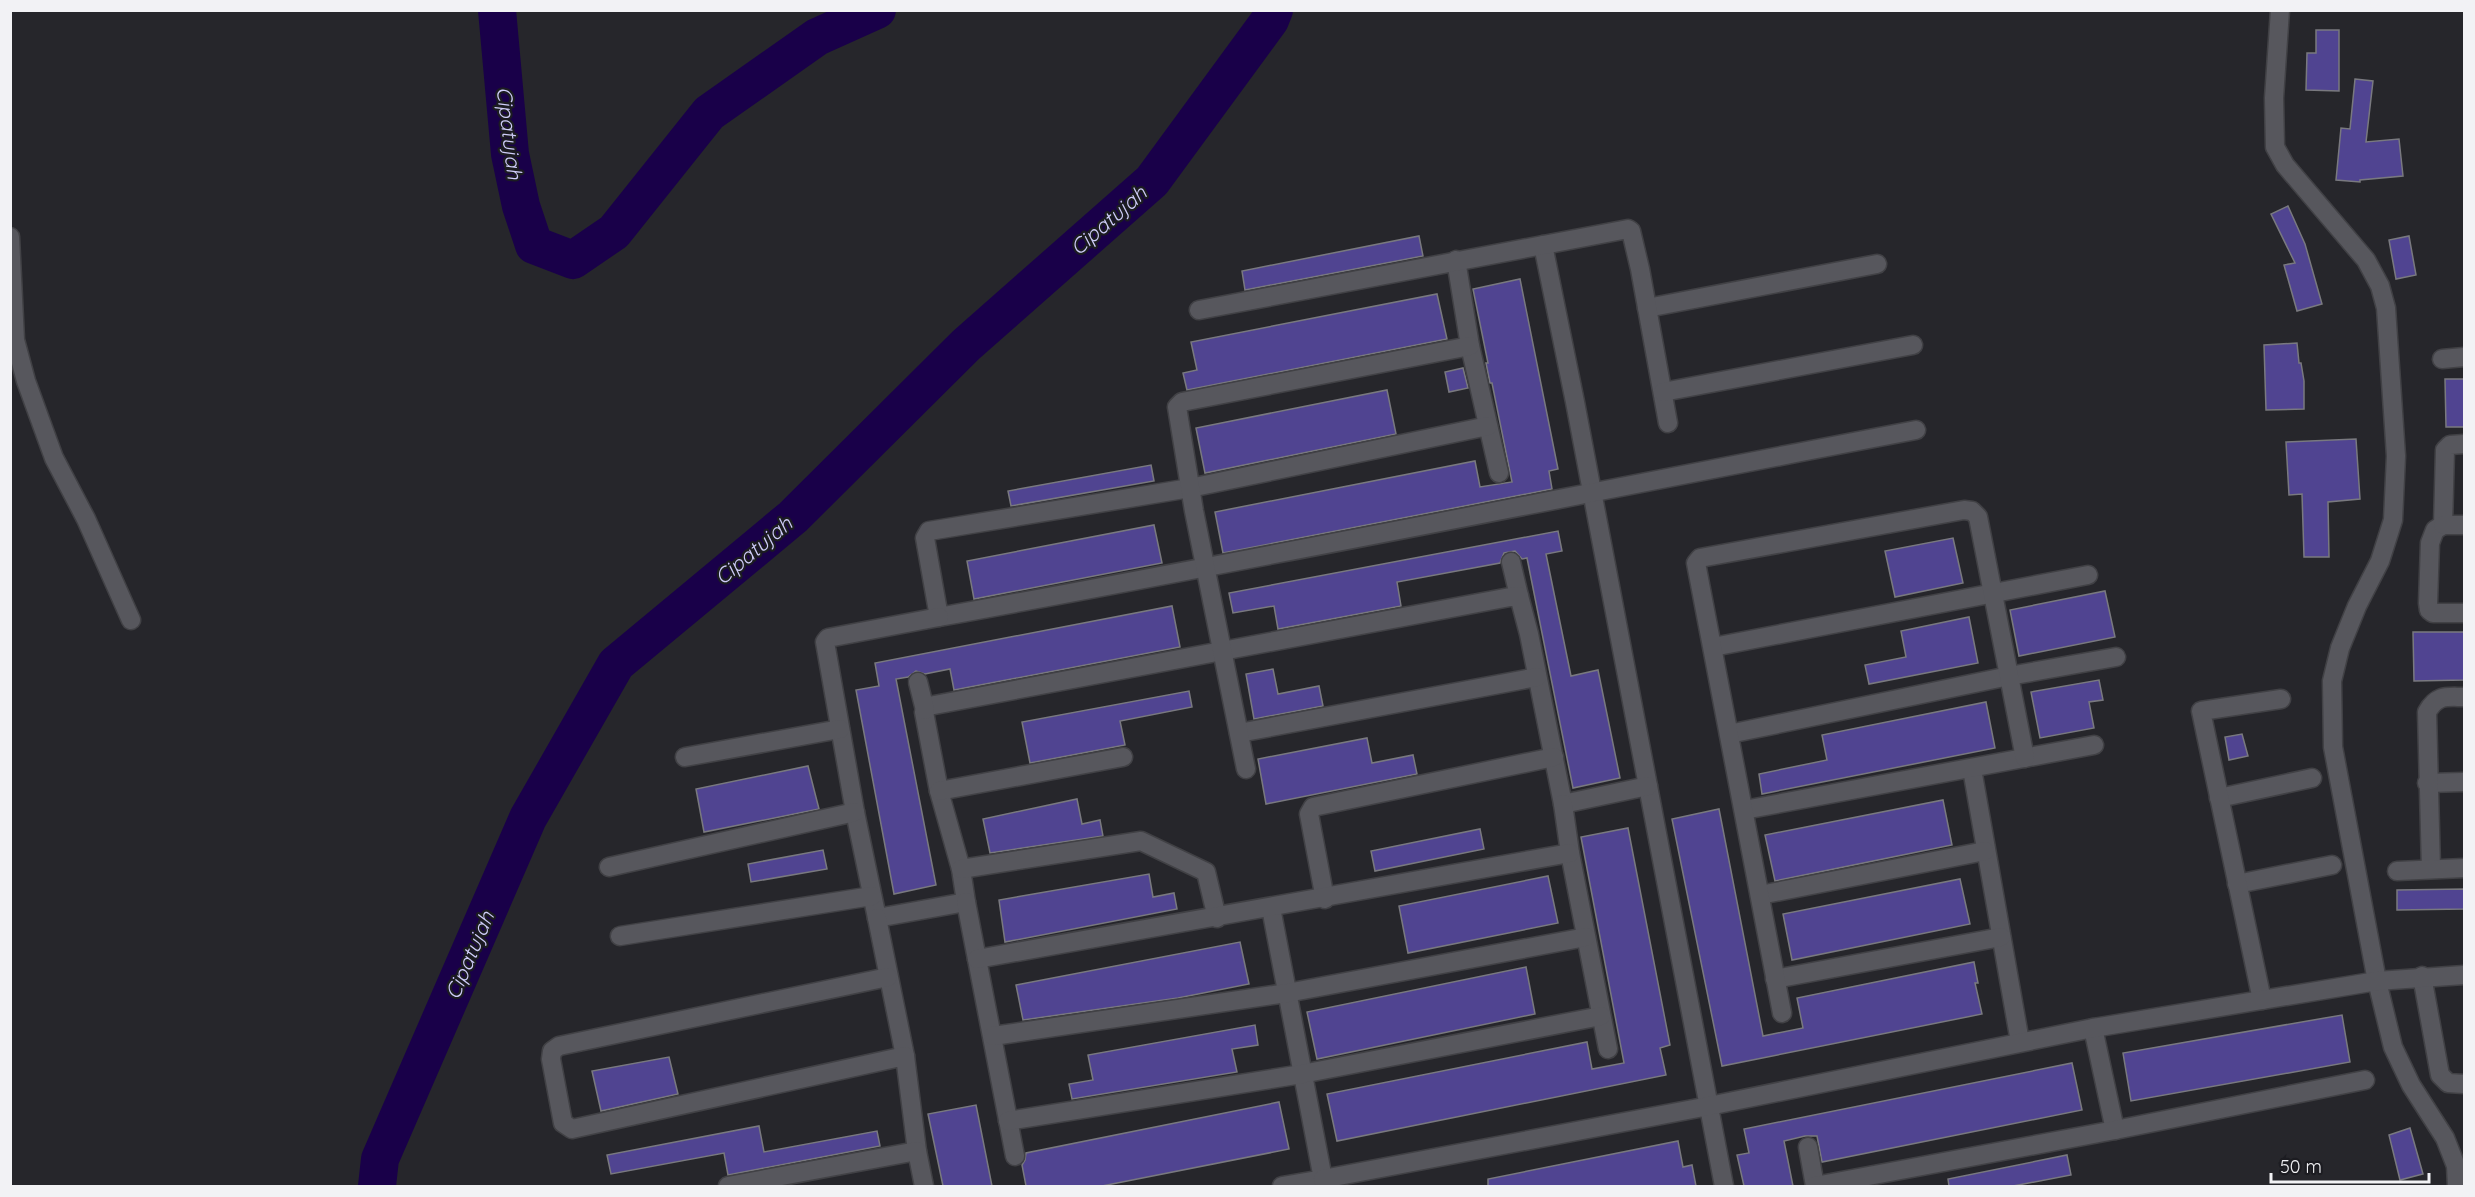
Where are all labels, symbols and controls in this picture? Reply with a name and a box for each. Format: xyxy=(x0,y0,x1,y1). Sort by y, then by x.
water label: Cipatujah xyxy=(491,85,529,182)
water label: Cipatujah xyxy=(1064,179,1152,260)
water label: Cipatujah xyxy=(709,509,798,590)
water label: Cipatujah xyxy=(439,906,500,1003)
scale bar xyxy=(2271,1146,2428,1184)
text: 50 m xyxy=(2280,1155,2322,1178)

